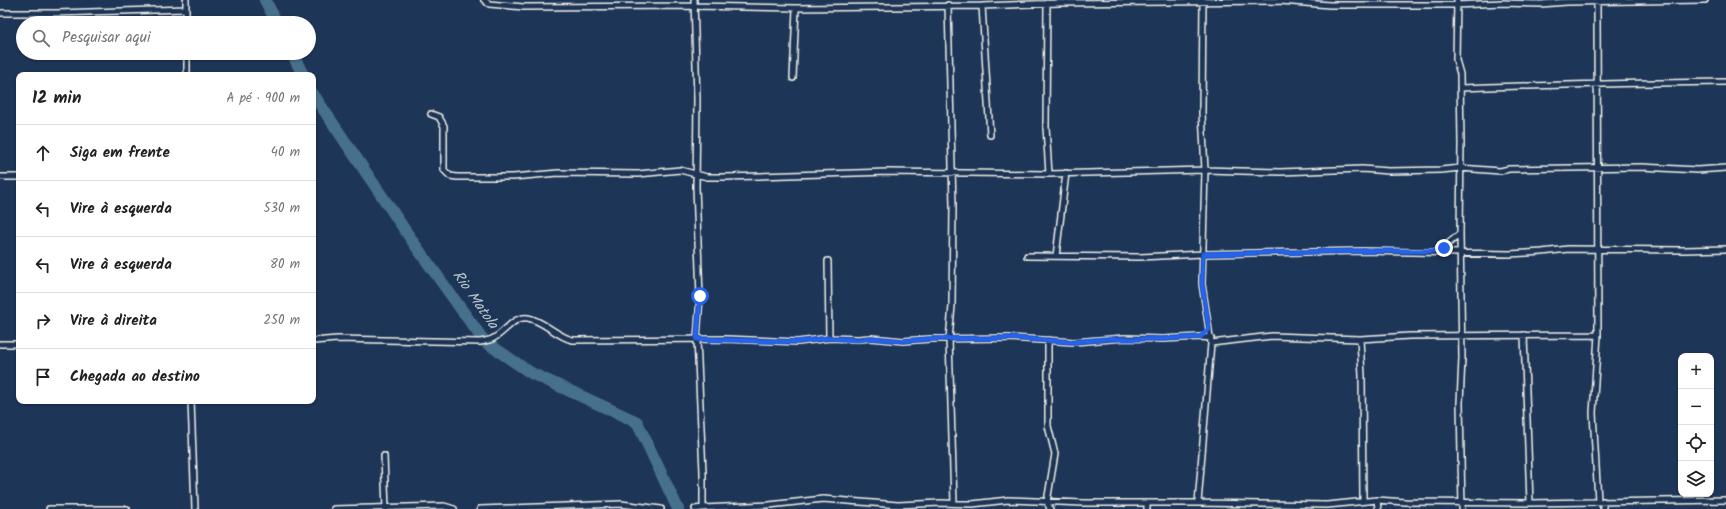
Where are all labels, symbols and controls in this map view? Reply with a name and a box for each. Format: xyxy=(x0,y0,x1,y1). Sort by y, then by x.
search box xyxy=(16,16,316,60)
text: Pesquisar aqui xyxy=(62,26,151,50)
icon: search xyxy=(30,27,52,49)
text: 12 min xyxy=(32,85,81,112)
text: A pé · 900 m xyxy=(227,88,300,109)
text: Siga em frente xyxy=(70,141,170,165)
icon: ahead xyxy=(32,142,54,164)
text: 40 m xyxy=(271,142,300,163)
text: Vire à esquerda xyxy=(70,197,172,221)
icon: left xyxy=(32,198,54,220)
text: 530 m xyxy=(264,198,300,219)
route end xyxy=(1435,239,1453,257)
text: Vire à esquerda xyxy=(70,253,172,277)
icon: left xyxy=(32,254,54,276)
text: 80 m xyxy=(270,254,300,275)
water label: Rio Matola xyxy=(446,266,505,335)
route start xyxy=(691,287,709,305)
text: Vire à direita xyxy=(70,309,157,333)
icon: right xyxy=(32,310,54,332)
text: 250 m xyxy=(263,310,300,331)
map controls xyxy=(1678,353,1714,497)
button: + xyxy=(1678,353,1714,389)
text: Chegada ao destino xyxy=(70,365,200,389)
icon: arrive xyxy=(32,366,54,388)
button: − xyxy=(1678,389,1714,425)
button: locate xyxy=(1678,425,1714,461)
button: layers xyxy=(1678,461,1714,497)

